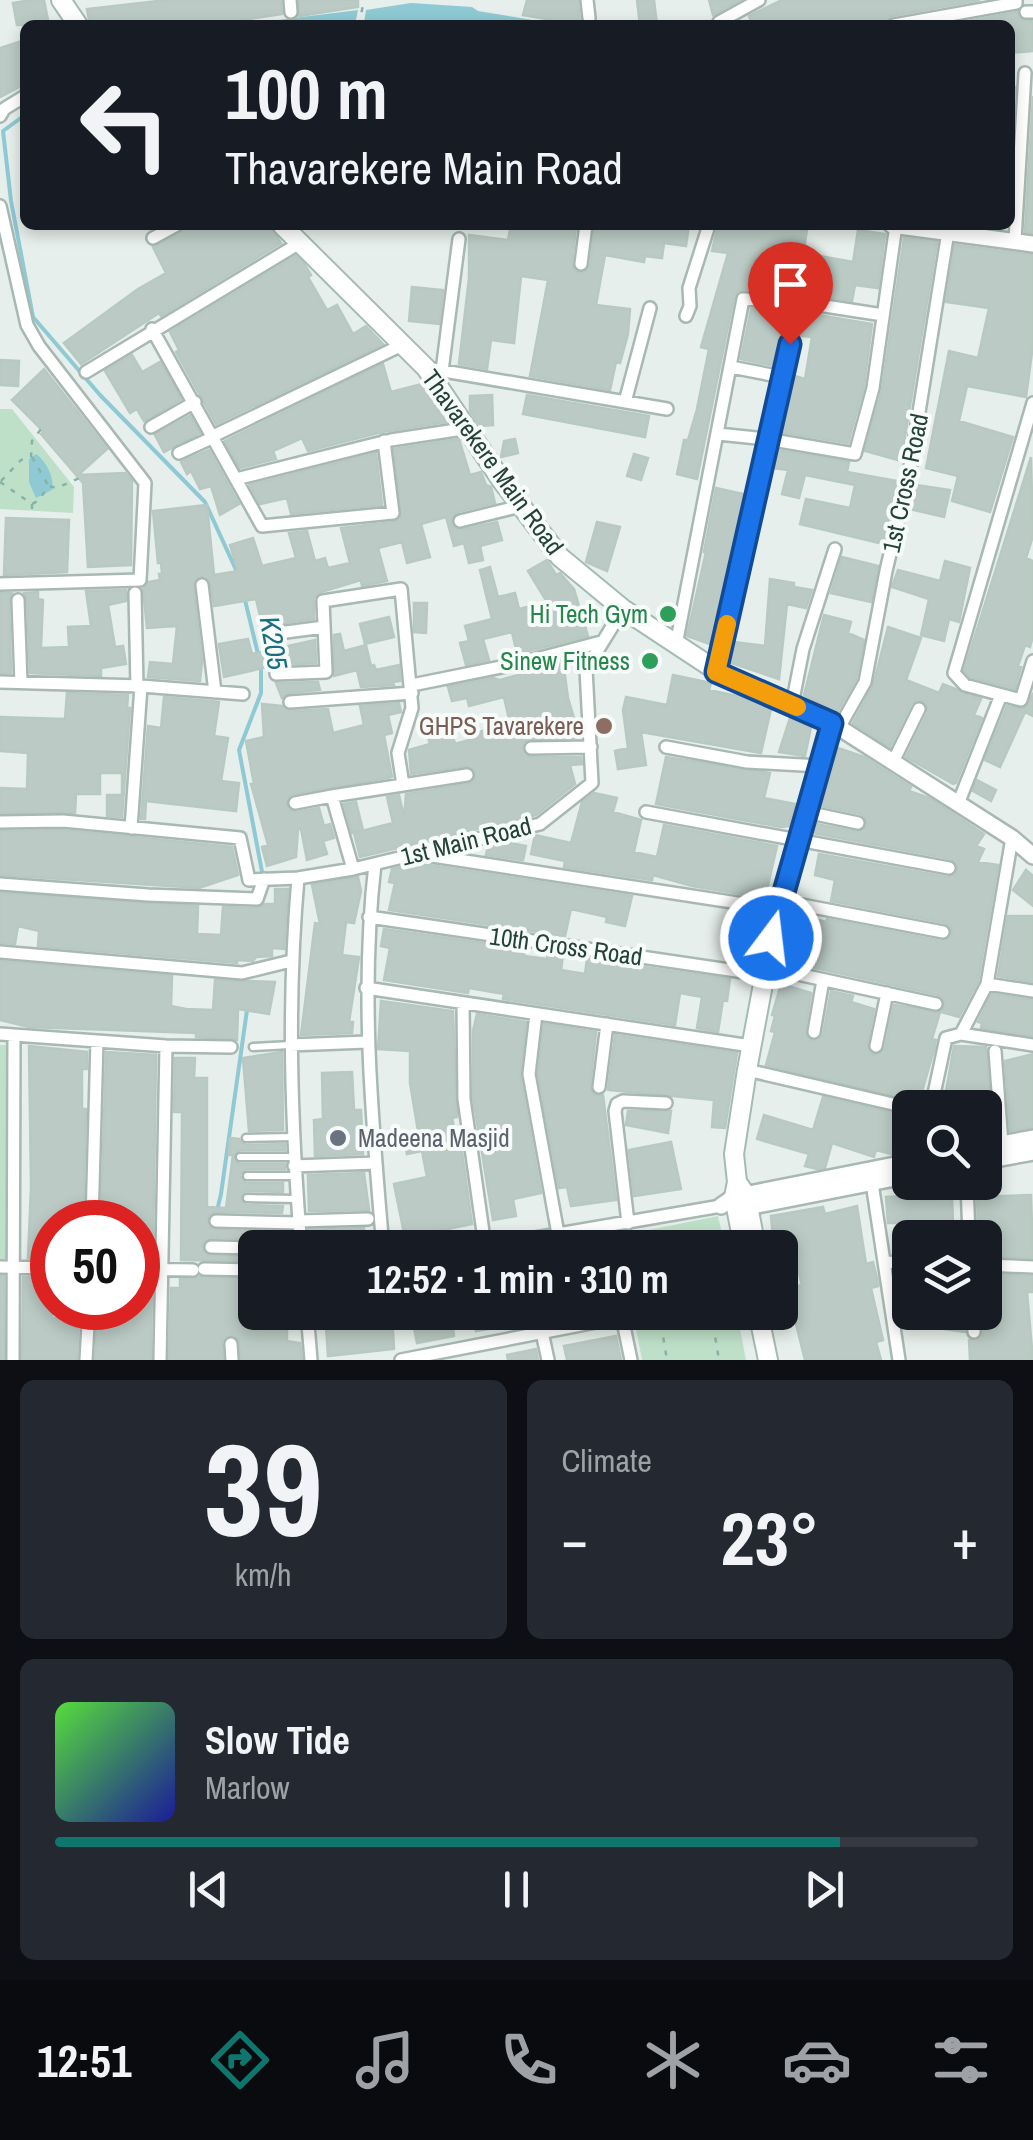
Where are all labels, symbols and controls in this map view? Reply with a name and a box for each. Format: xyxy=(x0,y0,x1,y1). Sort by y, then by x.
text: 100 m xyxy=(225,47,388,141)
icon: left xyxy=(60,60,190,190)
text: Thavarekere Main Road xyxy=(225,137,623,198)
pin xyxy=(748,242,833,345)
icon: arrive xyxy=(763,257,818,312)
street label: Thavarekere Main Road xyxy=(414,363,572,561)
street label: 1st Cross Road xyxy=(874,410,936,556)
place label: Hi Tech Gym xyxy=(530,597,648,631)
marker: Hi Tech Gym xyxy=(657,603,679,625)
water label: K205 xyxy=(251,613,297,673)
place label: Sinew Fitness xyxy=(500,644,630,678)
marker: Sinew Fitness xyxy=(639,650,661,672)
place label: GHPS Tavarekere xyxy=(419,709,584,743)
marker: GHPS Tavarekere xyxy=(593,715,615,737)
street label: 1st Main Road xyxy=(397,808,535,874)
position arrow xyxy=(719,886,823,990)
street label: 10th Cross Road xyxy=(487,918,645,974)
map controls xyxy=(892,1090,1002,1330)
button: search xyxy=(892,1090,1002,1200)
place label: Madeena Masjid xyxy=(358,1121,510,1155)
marker: Madeena Masjid xyxy=(327,1127,349,1149)
speed limit sign: 50 xyxy=(30,1200,160,1330)
button: layers xyxy=(892,1220,1002,1330)
text: 12:52 · 1 min · 310 m xyxy=(367,1254,669,1305)
text: 39 xyxy=(204,1400,323,1576)
text: Climate xyxy=(562,1439,652,1482)
text: 23° xyxy=(721,1487,819,1588)
text: − xyxy=(562,1502,588,1576)
text: + xyxy=(952,1502,978,1576)
text: km/h xyxy=(235,1553,292,1596)
text: Slow Tide xyxy=(205,1715,350,1766)
text: Marlow xyxy=(205,1766,290,1809)
icon: previous xyxy=(181,1862,236,1917)
icon: pause xyxy=(489,1862,544,1917)
icon: next xyxy=(797,1862,852,1917)
icon: directions xyxy=(205,2025,275,2095)
icon: music xyxy=(350,2025,420,2095)
icon: phone xyxy=(494,2025,564,2095)
icon: climate xyxy=(638,2025,708,2095)
icon: car xyxy=(782,2025,852,2095)
icon: filters xyxy=(926,2025,996,2095)
text: 12:51 xyxy=(37,2030,131,2091)

